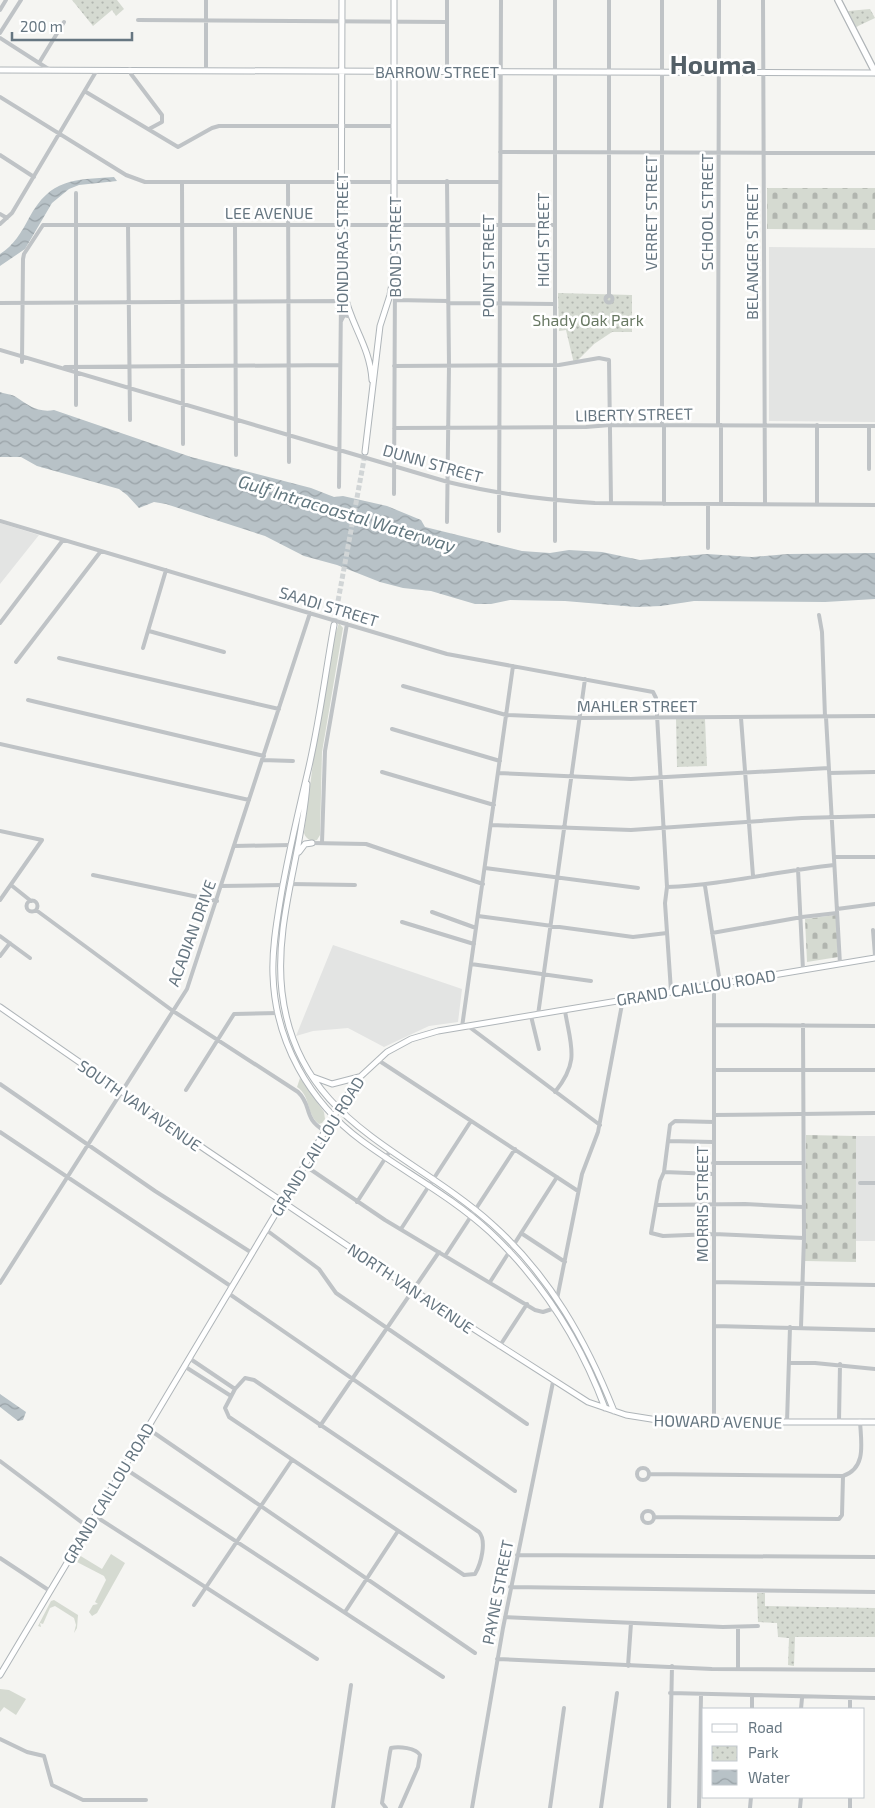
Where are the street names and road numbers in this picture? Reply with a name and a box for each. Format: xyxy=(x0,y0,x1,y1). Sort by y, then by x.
street label: BARROW STREET xyxy=(375,62,499,81)
street label: SCHOOL STREET xyxy=(697,154,716,270)
street label: VERRET STREET xyxy=(641,155,660,271)
street label: HONDURAS STREET xyxy=(332,172,351,314)
street label: BELANGER STREET xyxy=(742,184,761,320)
street label: HIGH STREET xyxy=(533,193,552,287)
street label: BOND STREET xyxy=(385,196,404,298)
street label: LEE AVENUE xyxy=(225,203,313,222)
street label: POINT STREET xyxy=(478,214,497,318)
street label: LIBERTY STREET xyxy=(575,403,693,425)
street label: DUNN STREET xyxy=(381,440,485,486)
street label: SAADI STREET xyxy=(277,582,381,630)
street label: MAHLER STREET xyxy=(577,696,697,715)
street label: ACADIAN DRIVE xyxy=(163,877,219,989)
street label: GRAND CAILLOU ROAD xyxy=(615,965,777,1009)
street label: SOUTH VAN AVENUE xyxy=(75,1055,205,1155)
street label: GRAND CAILLOU ROAD xyxy=(266,1073,368,1219)
street label: MORRIS STREET xyxy=(692,1146,711,1262)
street label: NORTH VAN AVENUE xyxy=(345,1239,477,1337)
street label: HOWARD AVENUE xyxy=(653,1410,783,1432)
street label: GRAND CAILLOU ROAD xyxy=(58,1419,158,1567)
street label: PAYNE STREET xyxy=(478,1538,516,1646)

